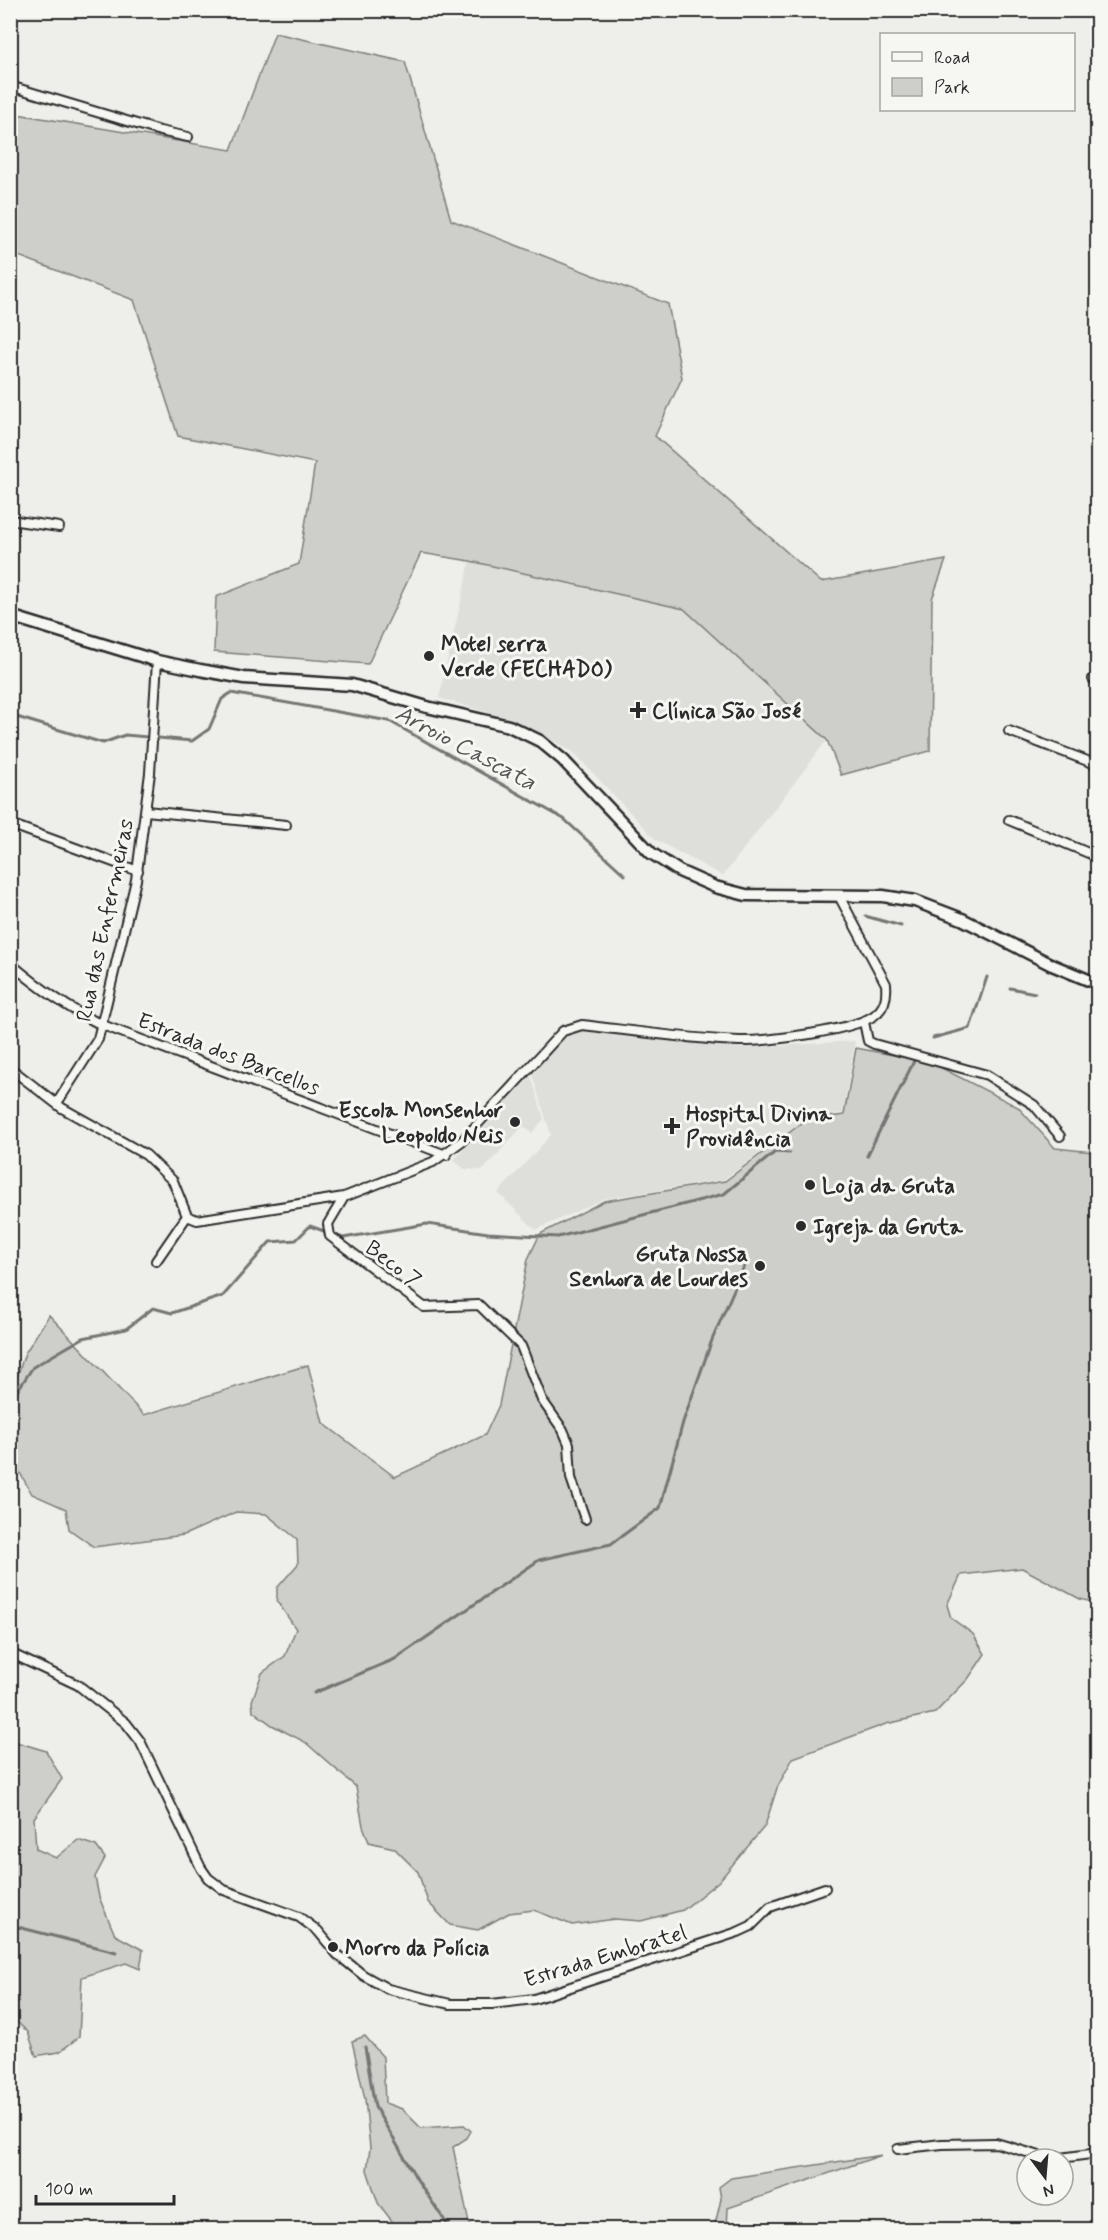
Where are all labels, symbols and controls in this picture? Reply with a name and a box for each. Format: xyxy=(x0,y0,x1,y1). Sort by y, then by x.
legend xyxy=(880,33,1075,111)
text: Road xyxy=(934,46,970,70)
text: Park xyxy=(934,76,970,100)
place label: Motel serra Verde (FECHADO) xyxy=(441,631,612,684)
marker: Motel serra Verde (FECHADO) xyxy=(422,649,436,663)
water label: Arroio Cascata xyxy=(390,698,541,799)
place label: Clínica São José xyxy=(652,698,801,726)
marker: Clínica São José xyxy=(629,701,647,719)
street label: Rua das Enfermeiras xyxy=(71,816,141,1024)
street label: Estrada dos Barcellos xyxy=(133,1007,324,1103)
place label: Escola Monsenhor Leopoldo Neis xyxy=(339,1097,504,1150)
place label: Hospital Divina Providência xyxy=(686,1101,832,1154)
marker: Escola Monsenhor Leopoldo Neis xyxy=(508,1115,522,1129)
marker: Hospital Divina Providência xyxy=(663,1117,681,1135)
place label: Loja da Gruta xyxy=(822,1173,955,1202)
marker: Loja da Gruta xyxy=(803,1178,817,1192)
place label: Igreja da Gruta xyxy=(813,1214,964,1243)
marker: Igreja da Gruta xyxy=(794,1219,808,1233)
street label: Beco 7 xyxy=(359,1234,426,1295)
place label: Gruta Nossa Senhora de Lourdes xyxy=(569,1241,748,1294)
marker: Gruta Nossa Senhora de Lourdes xyxy=(753,1259,767,1273)
street label: Estrada Embratel xyxy=(521,1919,690,1995)
place label: Morro da Polícia xyxy=(345,1935,490,1963)
marker: Morro da Polícia xyxy=(326,1940,340,1954)
north arrow xyxy=(1015,2147,1075,2207)
scale bar xyxy=(36,2168,174,2206)
text: 100 m xyxy=(45,2178,93,2202)
text: N xyxy=(1041,2178,1057,2202)

